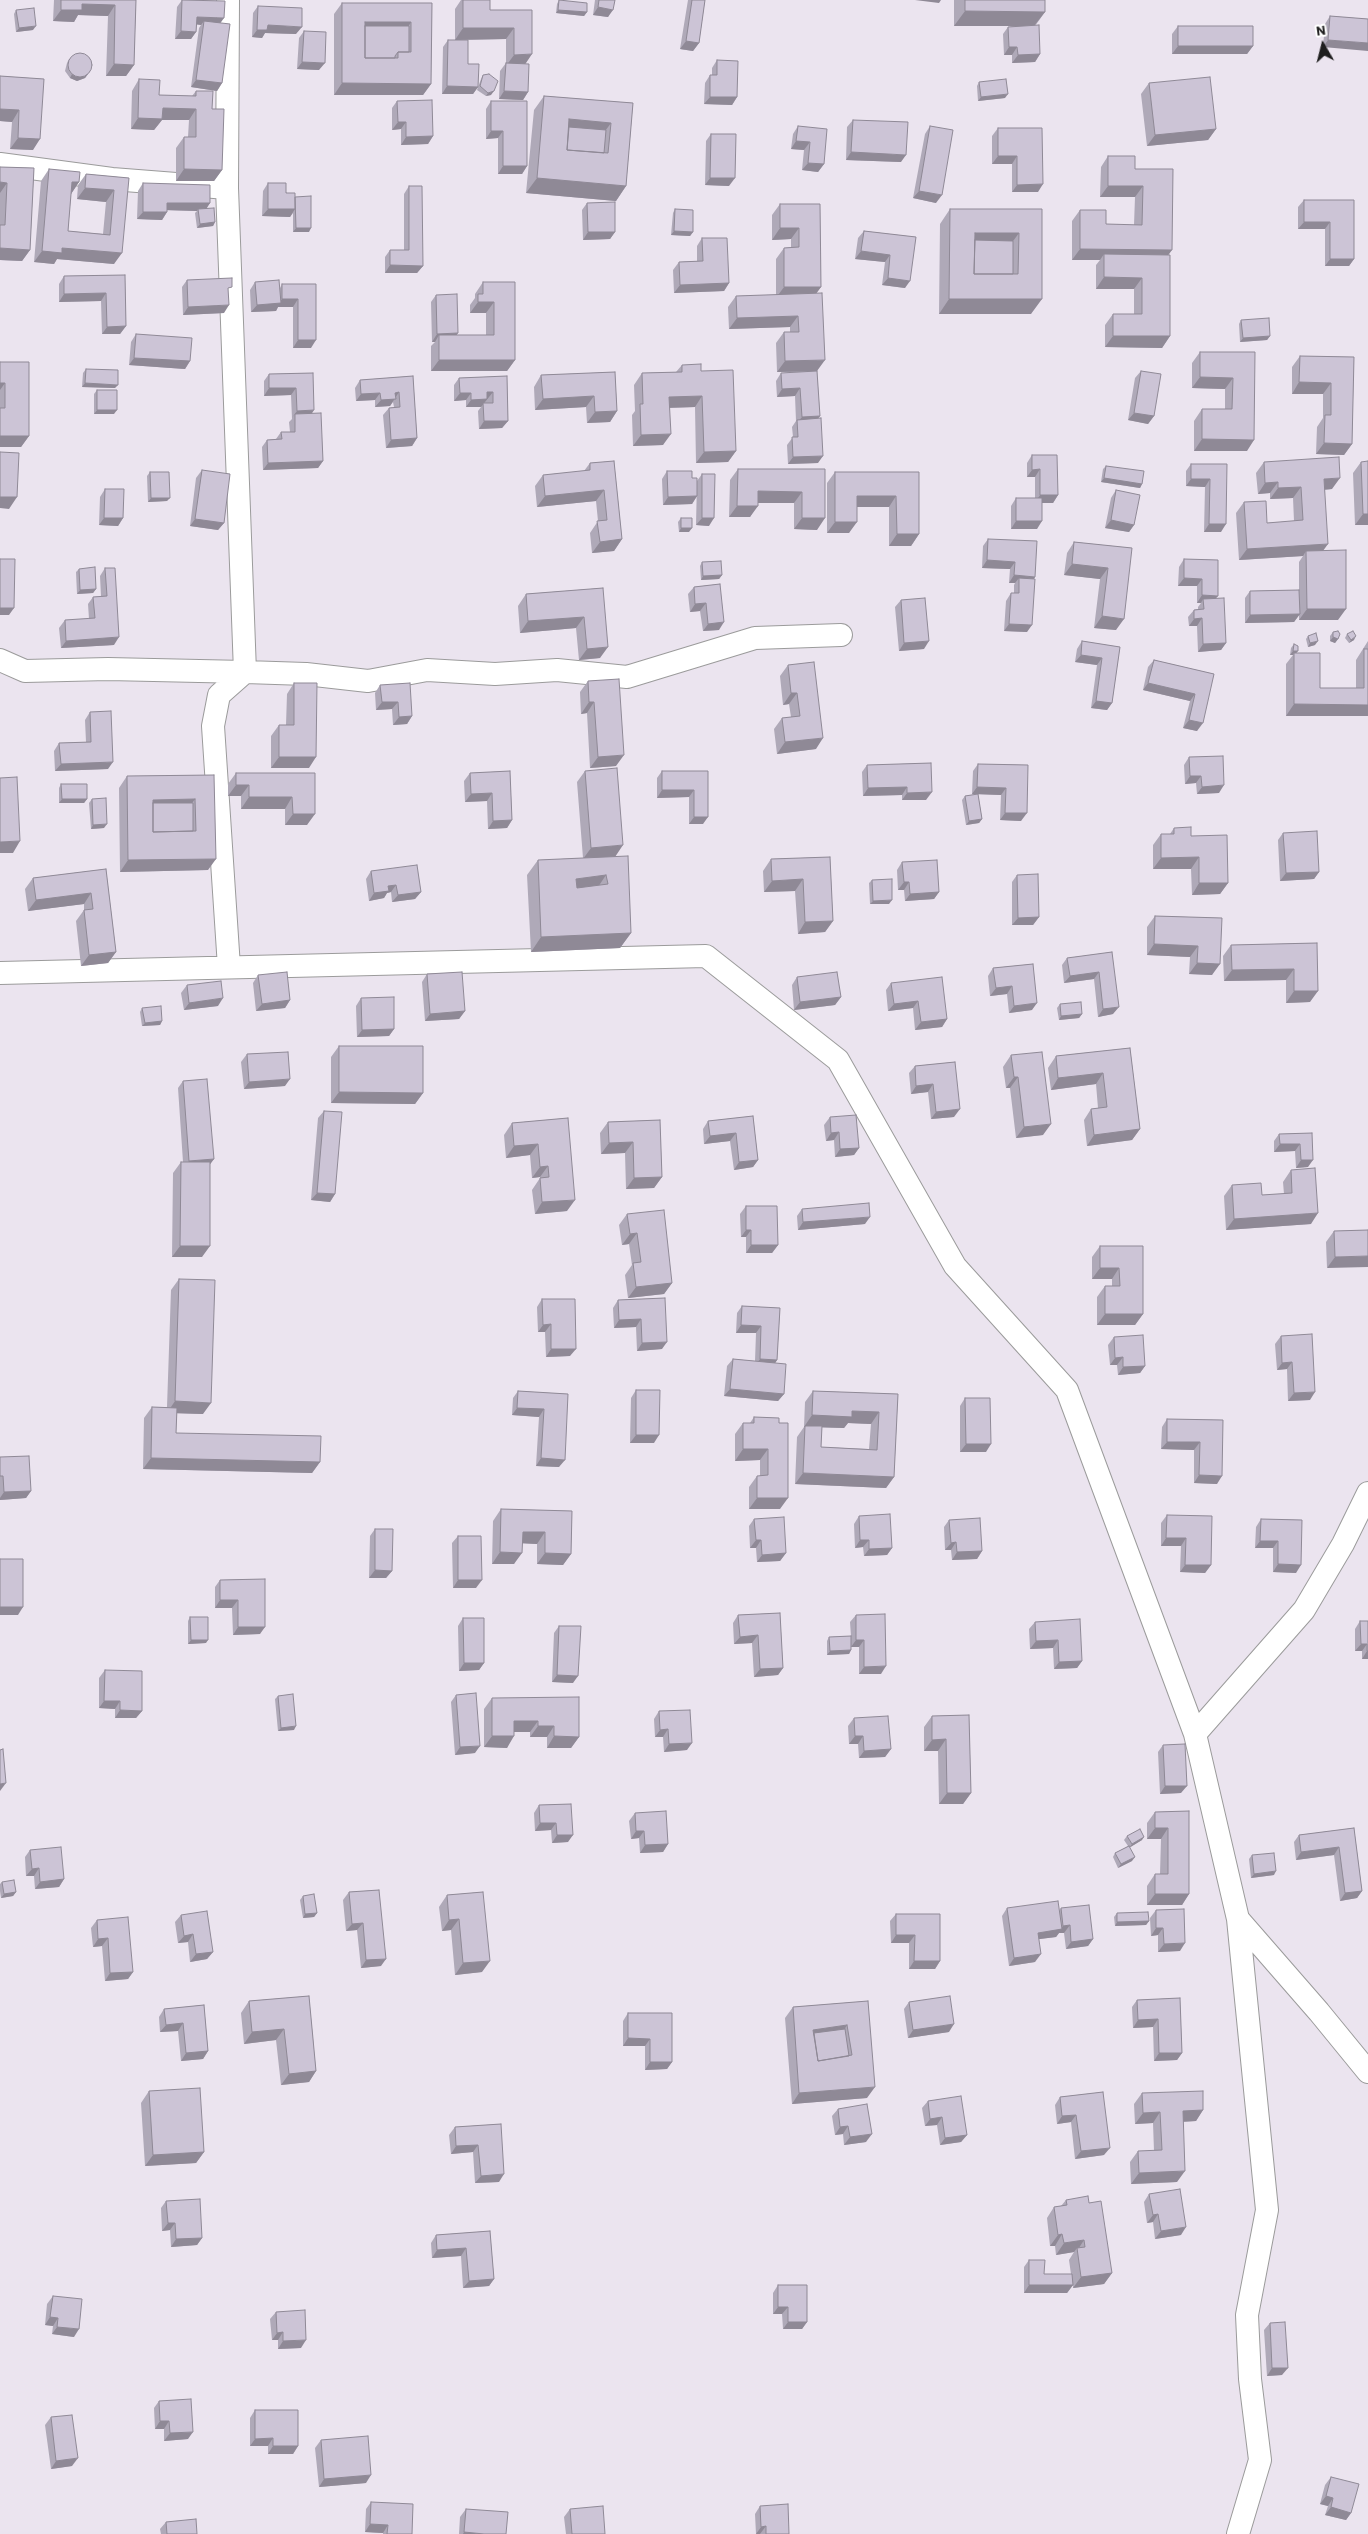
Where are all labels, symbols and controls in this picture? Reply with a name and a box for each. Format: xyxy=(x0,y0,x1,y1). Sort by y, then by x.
north arrow xyxy=(1298,20,1348,70)
text: N xyxy=(1315,21,1327,39)

